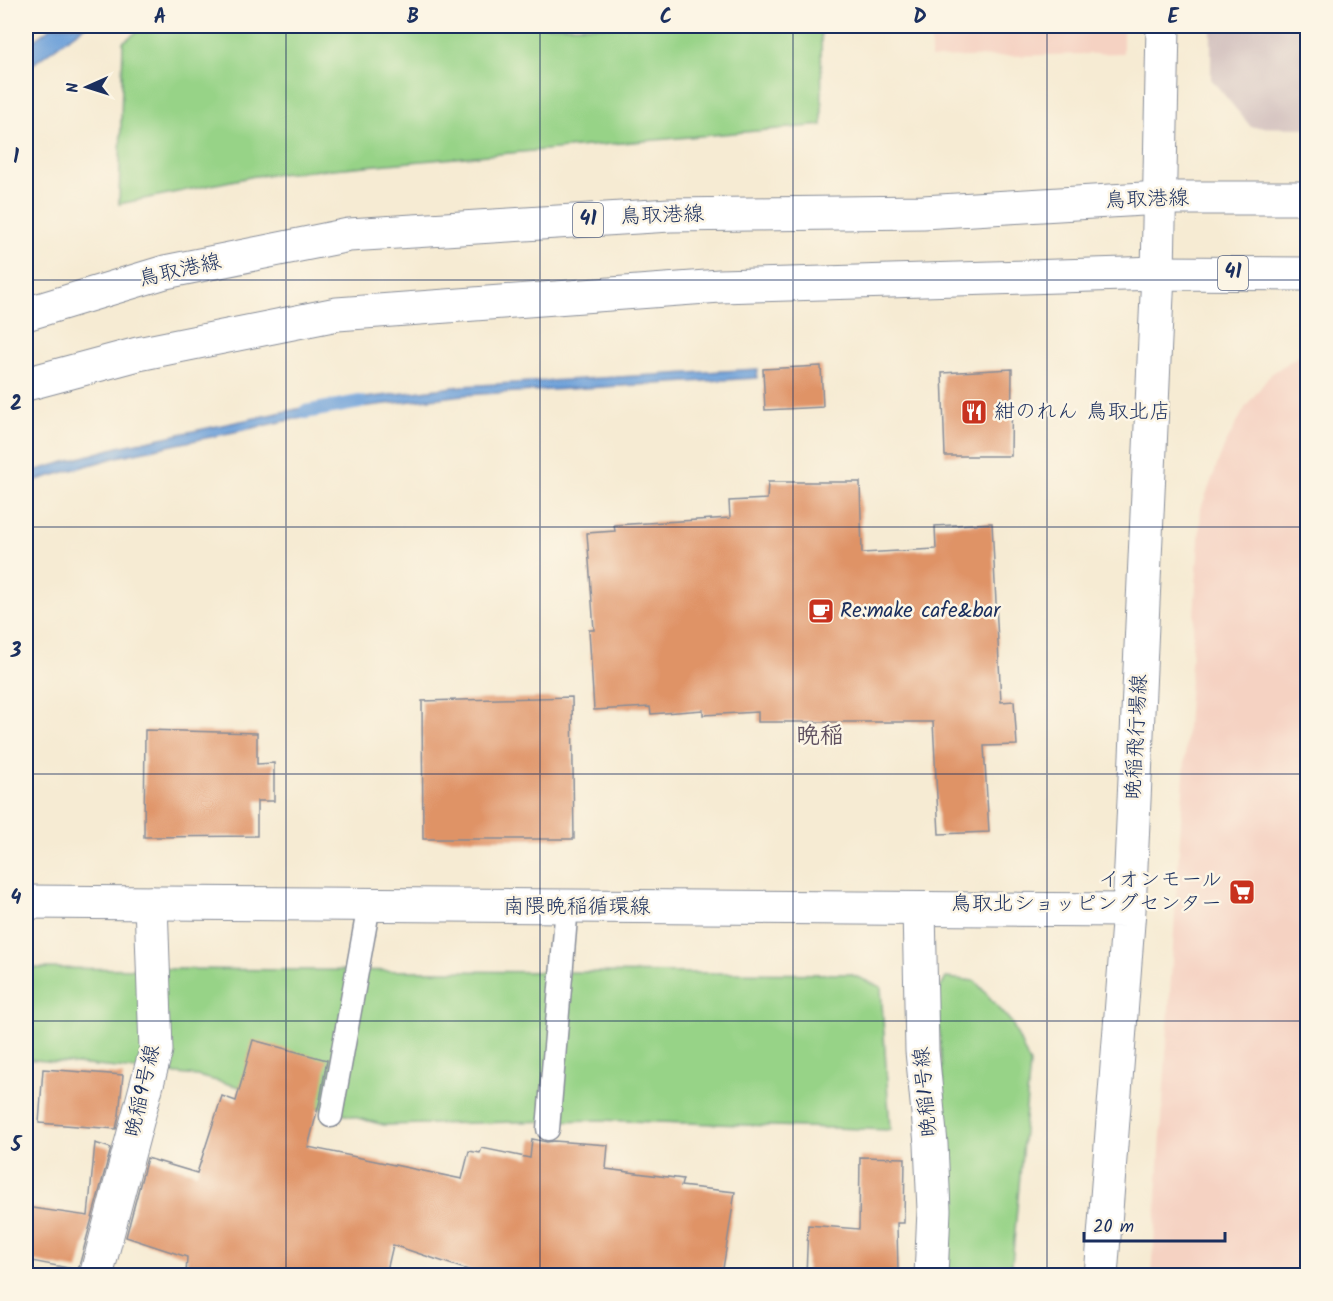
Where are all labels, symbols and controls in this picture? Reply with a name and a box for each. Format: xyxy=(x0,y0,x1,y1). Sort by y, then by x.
text: A xyxy=(154,2,166,34)
text: B xyxy=(407,2,419,34)
text: C xyxy=(660,2,672,34)
text: D xyxy=(913,2,927,34)
text: E xyxy=(1167,2,1179,34)
north arrow xyxy=(57,57,117,117)
text: N xyxy=(61,82,86,93)
text: 1 xyxy=(13,142,19,174)
street label: 鳥取港線 xyxy=(1104,182,1190,218)
street label: 鳥取港線 xyxy=(619,198,705,234)
road number: 41 xyxy=(573,203,603,237)
street label: 鳥取港線 xyxy=(135,245,225,297)
road number: 41 xyxy=(1218,256,1248,290)
text: 2 xyxy=(10,389,22,421)
place label: 紺のれん 鳥取北店 xyxy=(994,396,1170,429)
restaurant icon: 紺のれん 鳥取北店 xyxy=(959,397,989,427)
place label: Re:make cafe&bar xyxy=(840,595,1001,628)
cafe icon: Re:make cafe&bar xyxy=(806,596,836,626)
text: 3 xyxy=(10,636,22,668)
street label: 晩稲飛行場線 xyxy=(1117,673,1157,801)
district label: 晩稲 xyxy=(796,717,844,756)
place label: イオンモール 鳥取北ショッピングセンター xyxy=(951,864,1222,921)
supermarket icon: イオンモール 鳥取北ショッピングセンター xyxy=(1227,877,1257,907)
text: 4 xyxy=(11,883,22,915)
street label: 南隈晩稲循環線 xyxy=(504,891,651,924)
street label: 晩稲9号線 xyxy=(116,1041,170,1141)
street label: 晩稲1号線 xyxy=(906,1045,946,1139)
text: 5 xyxy=(10,1130,23,1162)
scale bar xyxy=(1084,1205,1225,1243)
text: 20 m xyxy=(1093,1213,1134,1242)

